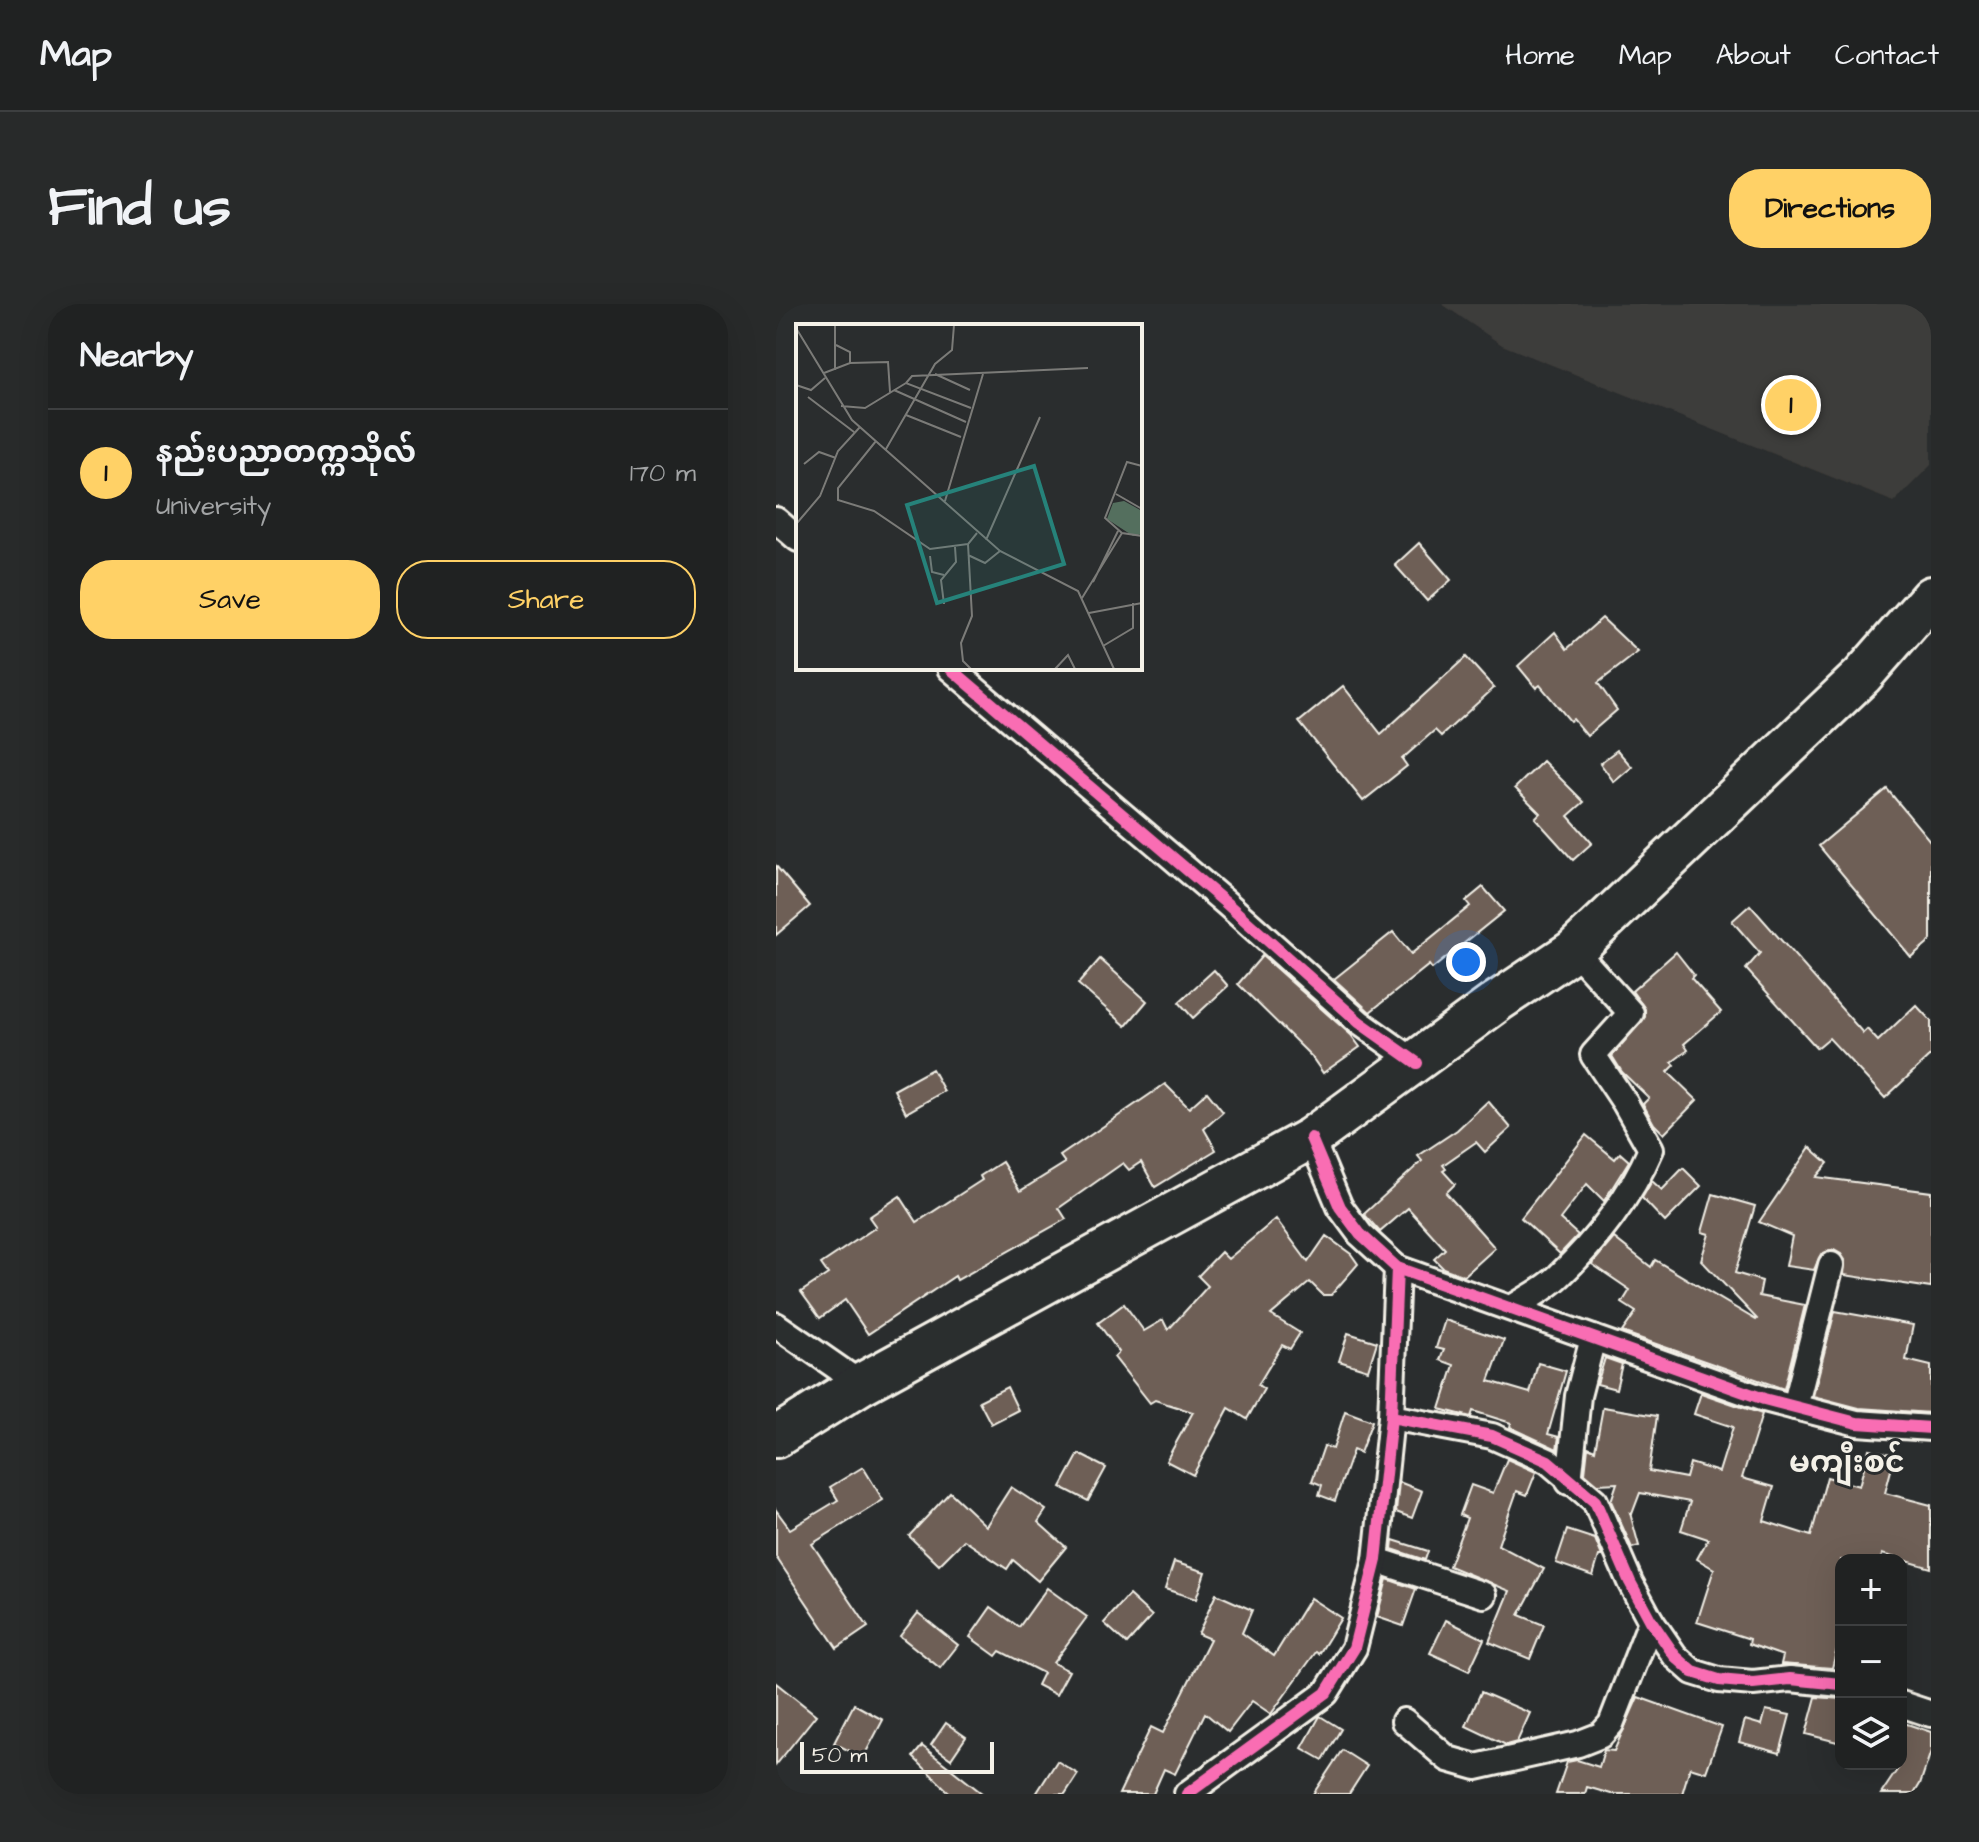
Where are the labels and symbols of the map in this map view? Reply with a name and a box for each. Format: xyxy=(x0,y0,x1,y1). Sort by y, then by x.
inset map xyxy=(796,324,1142,670)
pin: 1 xyxy=(1765,375,1817,435)
your location xyxy=(1446,942,1486,982)
district label: မကျီးစင် xyxy=(1789,1441,1905,1487)
scale bar xyxy=(800,1738,994,1774)

